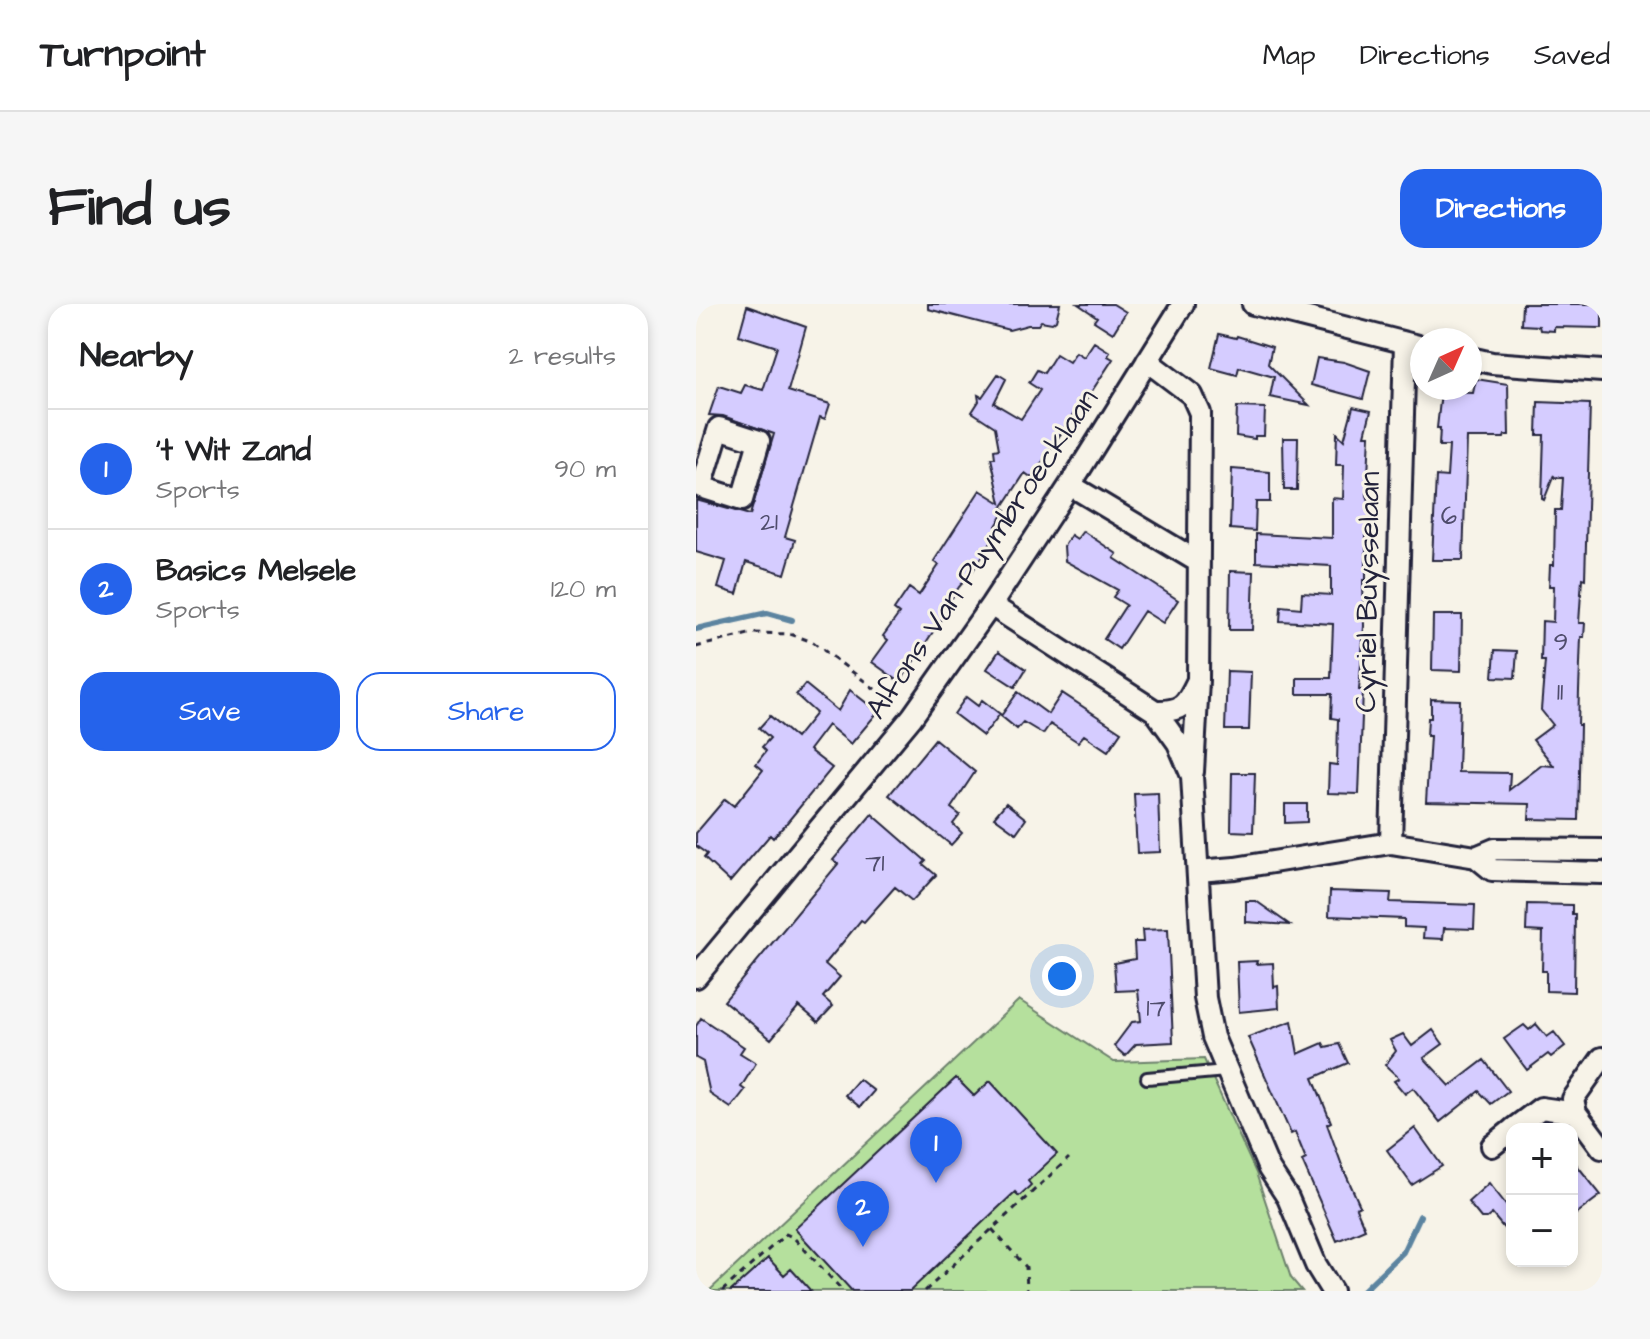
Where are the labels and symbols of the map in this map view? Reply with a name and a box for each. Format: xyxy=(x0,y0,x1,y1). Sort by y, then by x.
north arrow xyxy=(1410,328,1482,400)
street label: Alfons Van Puymbroecklaan xyxy=(856,381,1109,728)
street label: Cyriel Buysselaan xyxy=(1345,471,1392,713)
house number: 6 xyxy=(1441,498,1457,534)
house number: 21 xyxy=(760,504,778,540)
house number: 9 xyxy=(1554,624,1568,660)
house number: 11 xyxy=(1557,674,1563,710)
house number: 71 xyxy=(865,845,885,881)
your location xyxy=(1042,956,1082,996)
house number: 17 xyxy=(1146,990,1166,1026)
pin: 1 xyxy=(910,1117,962,1183)
pin: 2 xyxy=(837,1181,889,1247)

